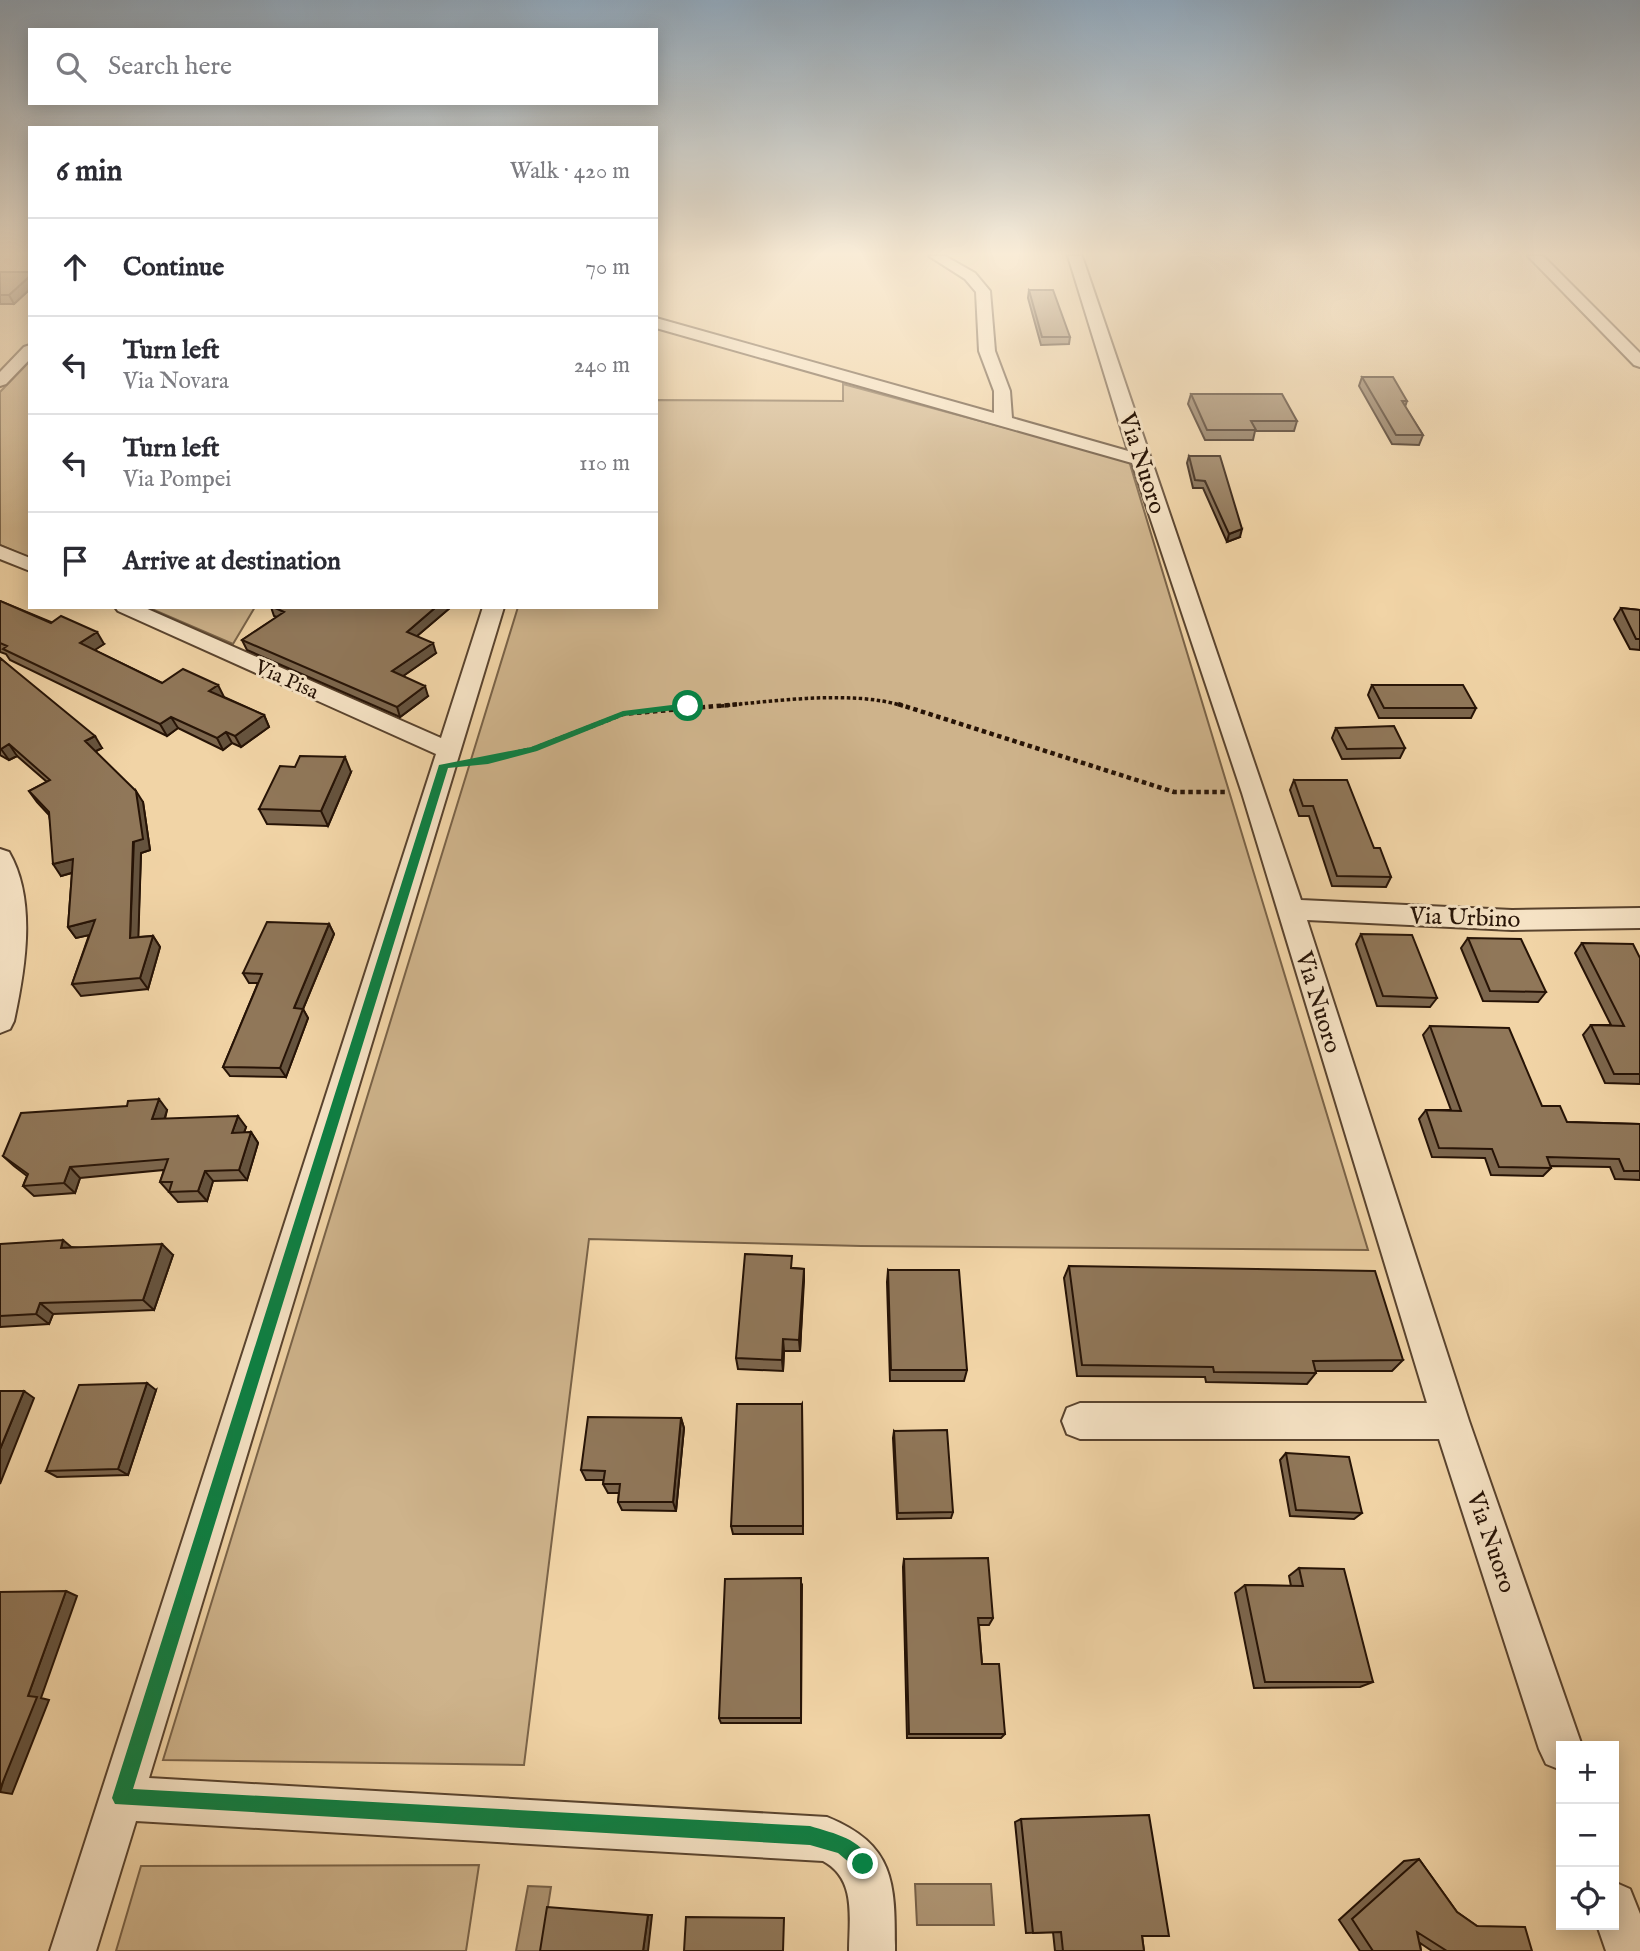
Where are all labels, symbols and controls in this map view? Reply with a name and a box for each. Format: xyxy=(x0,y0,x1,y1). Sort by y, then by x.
search box xyxy=(28,28,658,105)
icon: search xyxy=(52,48,90,86)
text: Search here xyxy=(108,50,232,83)
text: 6 min xyxy=(56,153,122,191)
text: Walk · 420 m xyxy=(510,157,630,186)
icon: ahead xyxy=(56,248,94,286)
text: Continue xyxy=(123,251,224,284)
text: 70 m xyxy=(585,253,630,282)
text: Turn left xyxy=(123,334,220,367)
icon: left xyxy=(56,346,94,384)
text: 240 m xyxy=(574,351,630,380)
text: Via Novara xyxy=(123,367,229,396)
street label: Via Nuoro xyxy=(1110,408,1173,518)
text: Turn left xyxy=(123,432,220,465)
icon: left xyxy=(56,444,94,482)
text: 110 m xyxy=(579,449,630,478)
text: Via Pompei xyxy=(123,465,231,494)
icon: arrive xyxy=(56,542,94,580)
text: Arrive at destination xyxy=(123,545,341,578)
street label: Via Pisa xyxy=(249,654,323,707)
route start xyxy=(672,690,703,721)
street label: Via Urbino xyxy=(1408,901,1521,936)
street label: Via Nuoro xyxy=(1287,947,1348,1057)
street label: Via Nuoro xyxy=(1459,1487,1522,1597)
map controls xyxy=(1556,1741,1619,1930)
button: + xyxy=(1556,1741,1619,1804)
button: − xyxy=(1556,1804,1619,1867)
route end xyxy=(847,1848,878,1879)
button: locate xyxy=(1556,1867,1619,1930)

